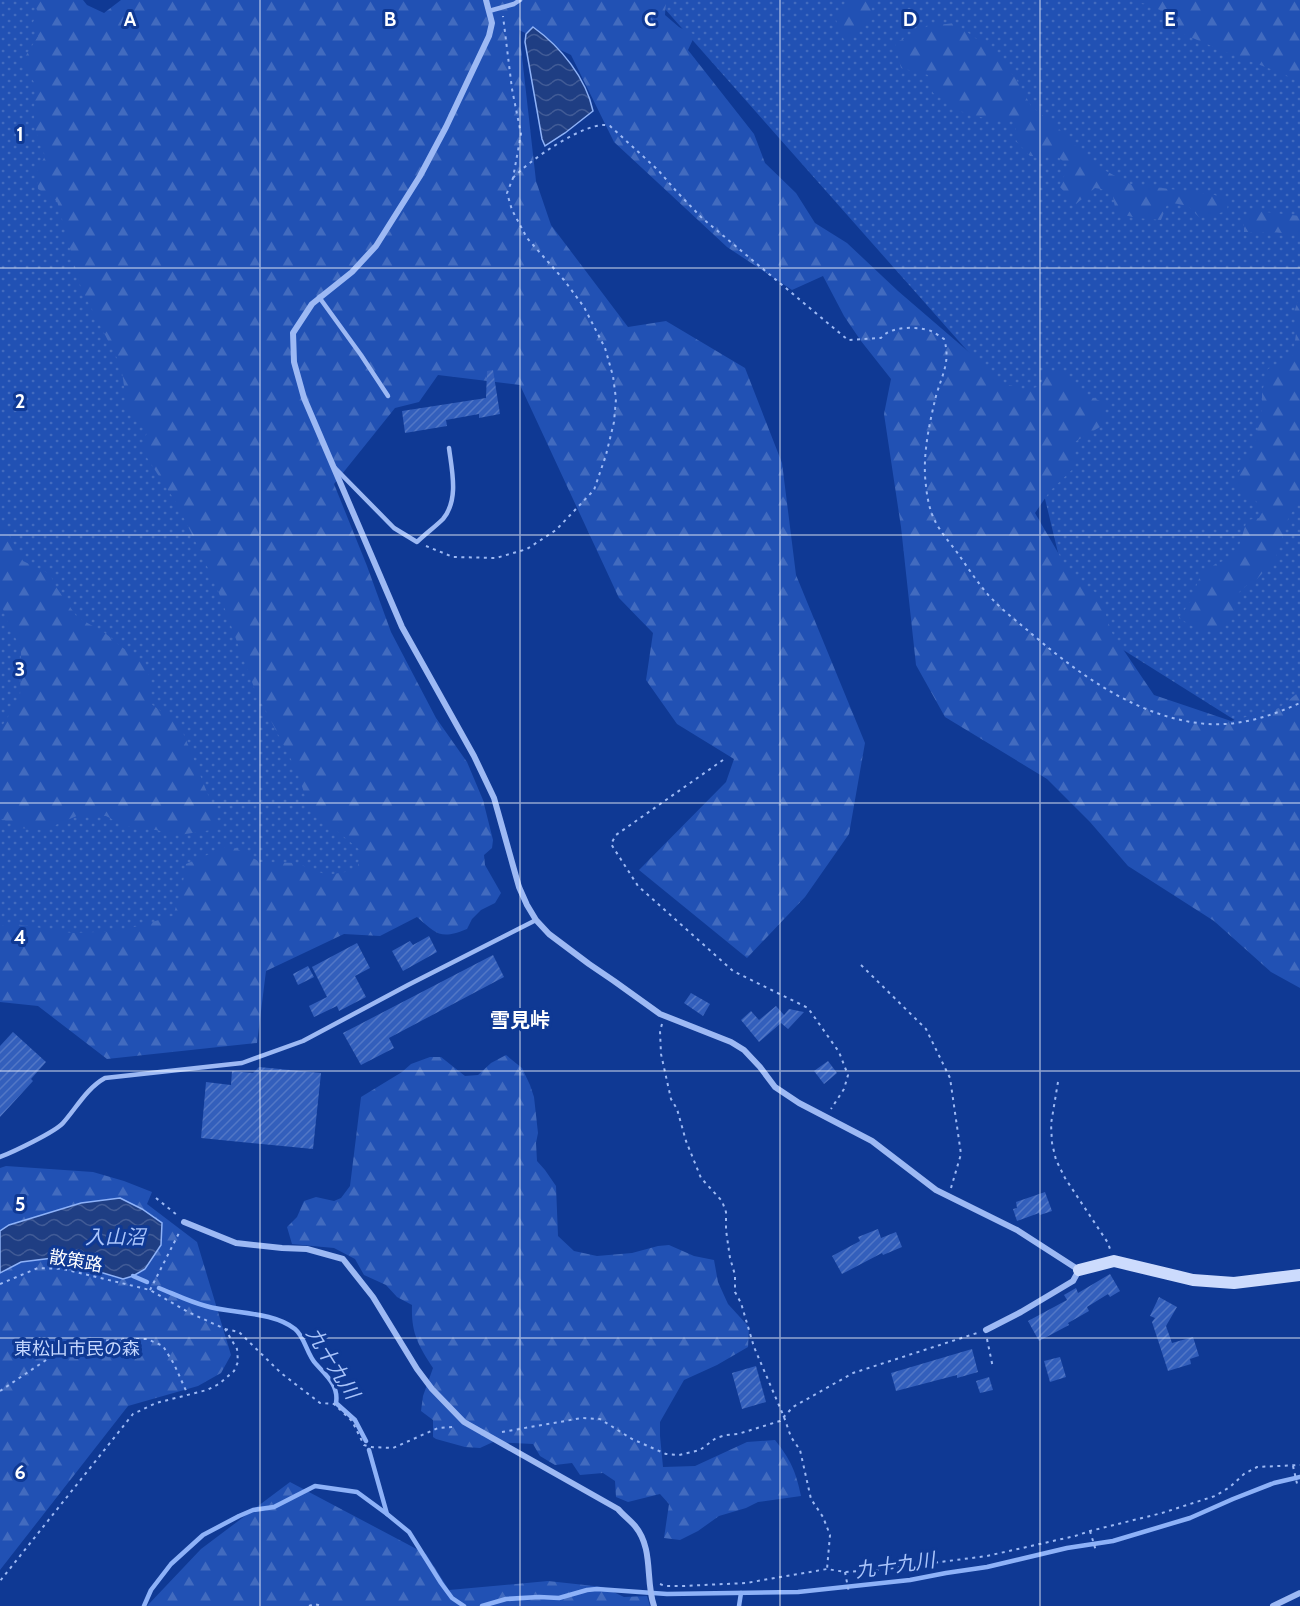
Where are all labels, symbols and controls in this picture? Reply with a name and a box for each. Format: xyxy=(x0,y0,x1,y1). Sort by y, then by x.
text: A xyxy=(124,7,137,31)
text: B xyxy=(384,7,396,31)
text: C xyxy=(644,7,656,31)
text: D xyxy=(903,7,917,31)
text: E xyxy=(1164,7,1176,31)
text: 1 xyxy=(16,122,24,146)
text: 2 xyxy=(15,389,25,413)
text: 3 xyxy=(15,657,25,681)
text: 4 xyxy=(14,925,26,949)
district label: 雪見峠 xyxy=(490,1008,550,1032)
text: 5 xyxy=(15,1192,25,1216)
water label: 入山沼 xyxy=(85,1225,148,1249)
street label: 散策路 xyxy=(48,1245,104,1277)
water label: 九十九川 xyxy=(302,1323,365,1405)
park label: 東松山市民の森 xyxy=(14,1338,140,1360)
text: 6 xyxy=(14,1460,26,1484)
water label: 九十九川 xyxy=(854,1547,938,1582)

